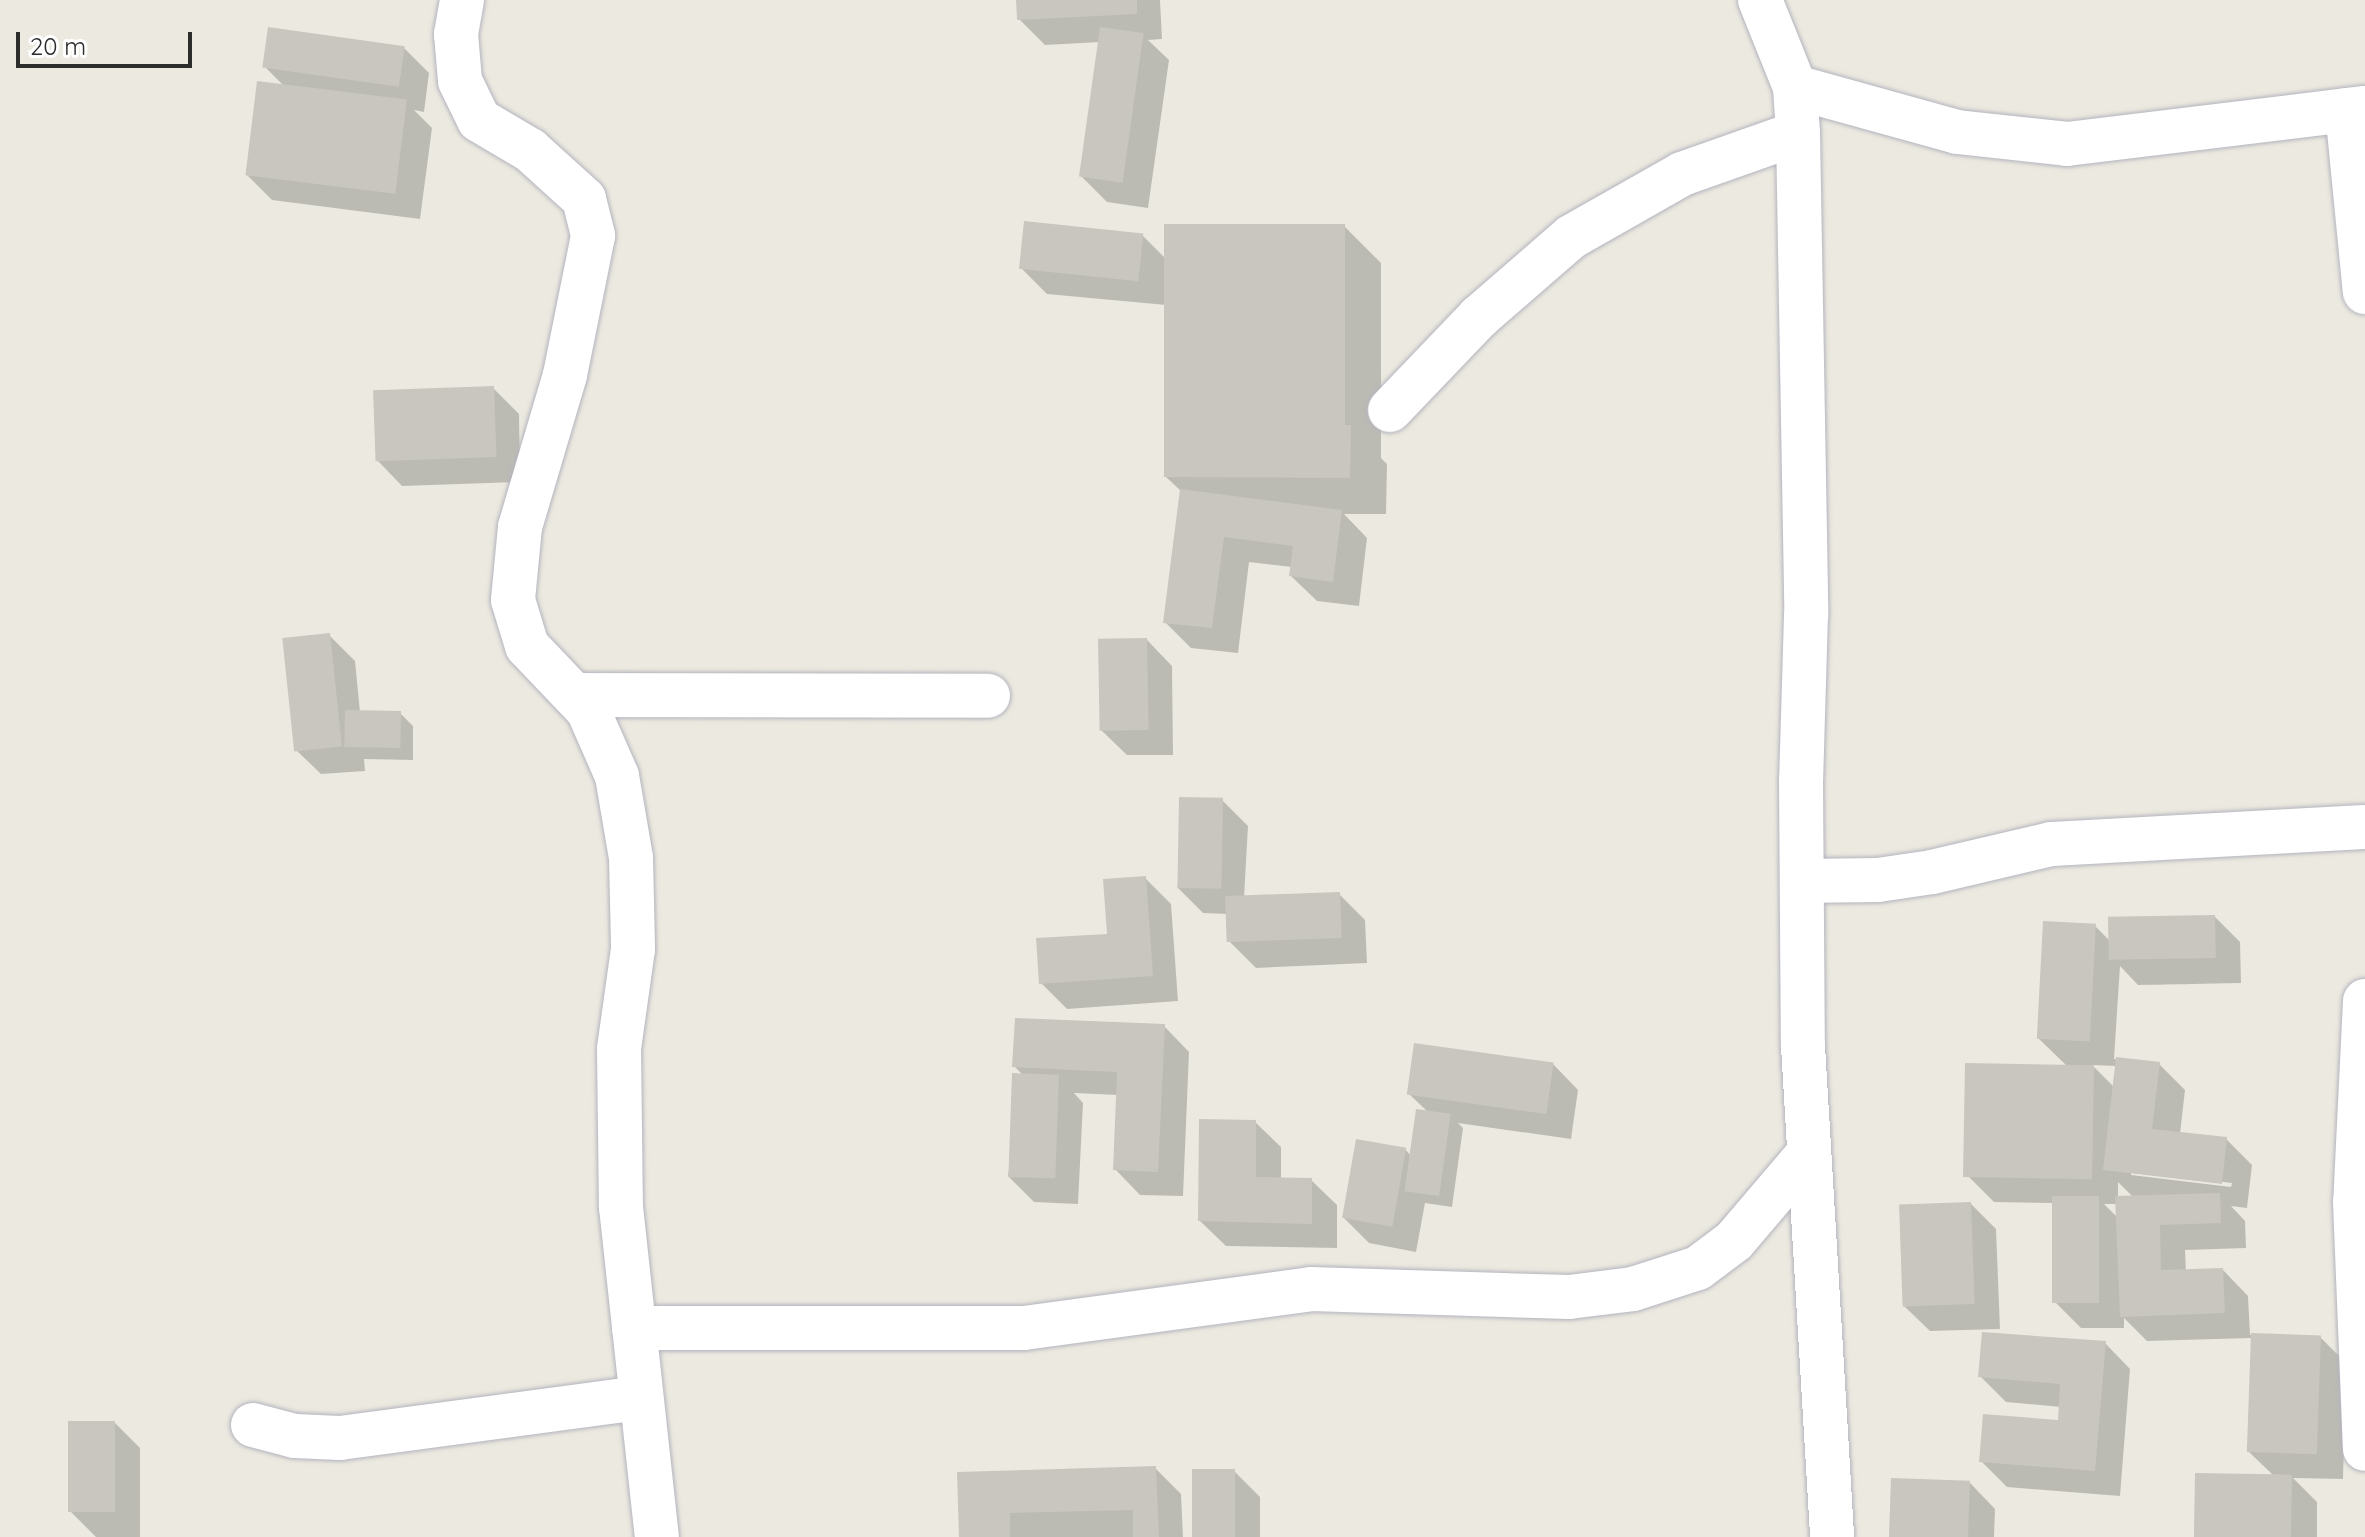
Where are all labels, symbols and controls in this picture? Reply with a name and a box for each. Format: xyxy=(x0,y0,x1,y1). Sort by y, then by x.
scale bar xyxy=(20,16,196,66)
text: 20 m xyxy=(30,31,86,61)

